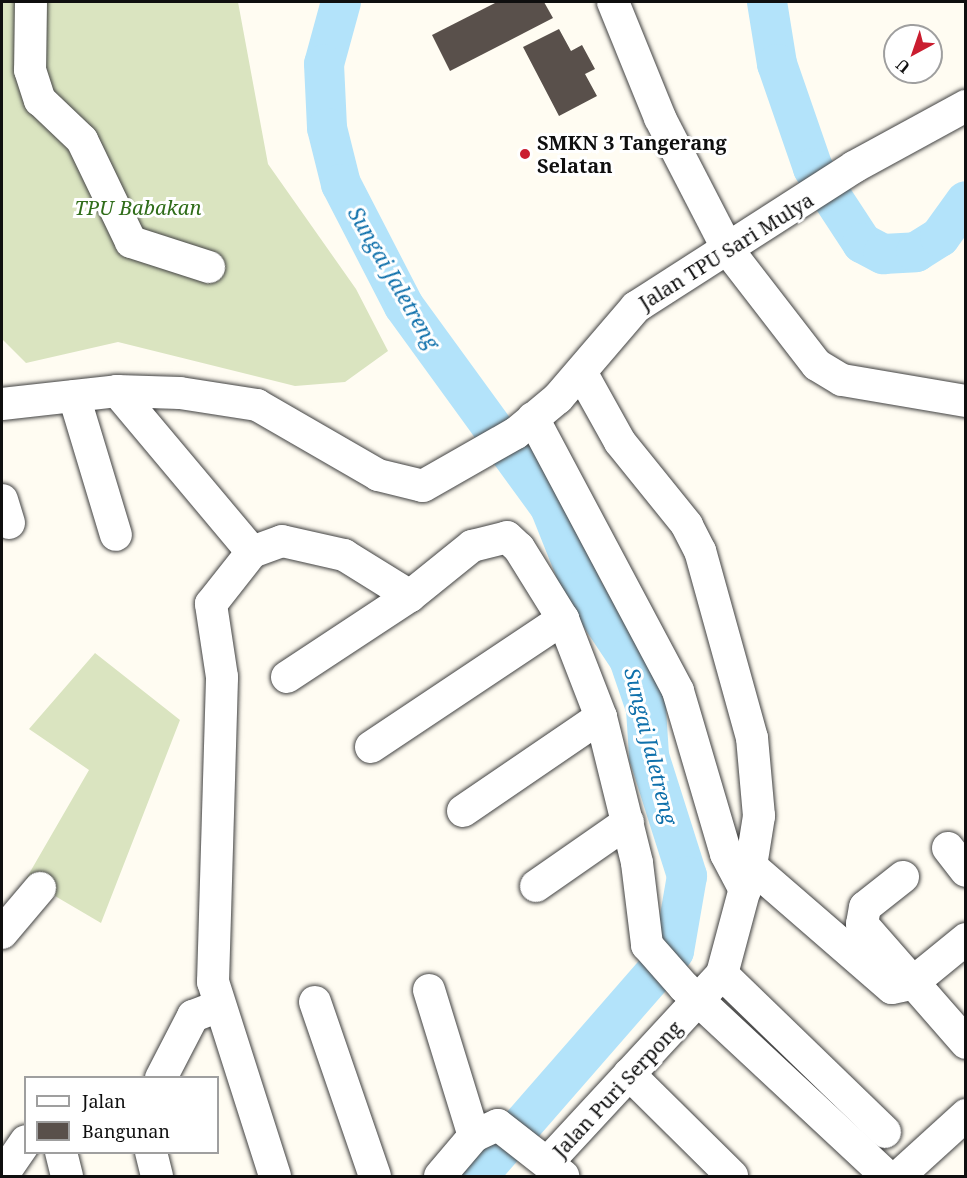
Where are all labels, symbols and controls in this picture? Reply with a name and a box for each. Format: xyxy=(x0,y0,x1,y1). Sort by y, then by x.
north arrow xyxy=(883,24,943,84)
text: U xyxy=(891,54,914,79)
place label: SMKN 3 Tangerang Selatan xyxy=(537,130,727,177)
marker: SMKN 3 Tangerang Selatan xyxy=(518,147,532,161)
street label: Jalan TPU Sari Mulya xyxy=(634,188,818,314)
park label: TPU Babakan xyxy=(75,195,201,219)
water label: Sungai Jaletreng xyxy=(343,202,445,354)
water label: Sungai Jaletreng xyxy=(619,665,683,827)
street label: Jalan Puri Serpong xyxy=(547,1016,687,1162)
legend xyxy=(24,1076,219,1154)
text: Jalan xyxy=(82,1089,126,1113)
text: Bangunan xyxy=(82,1119,170,1143)

